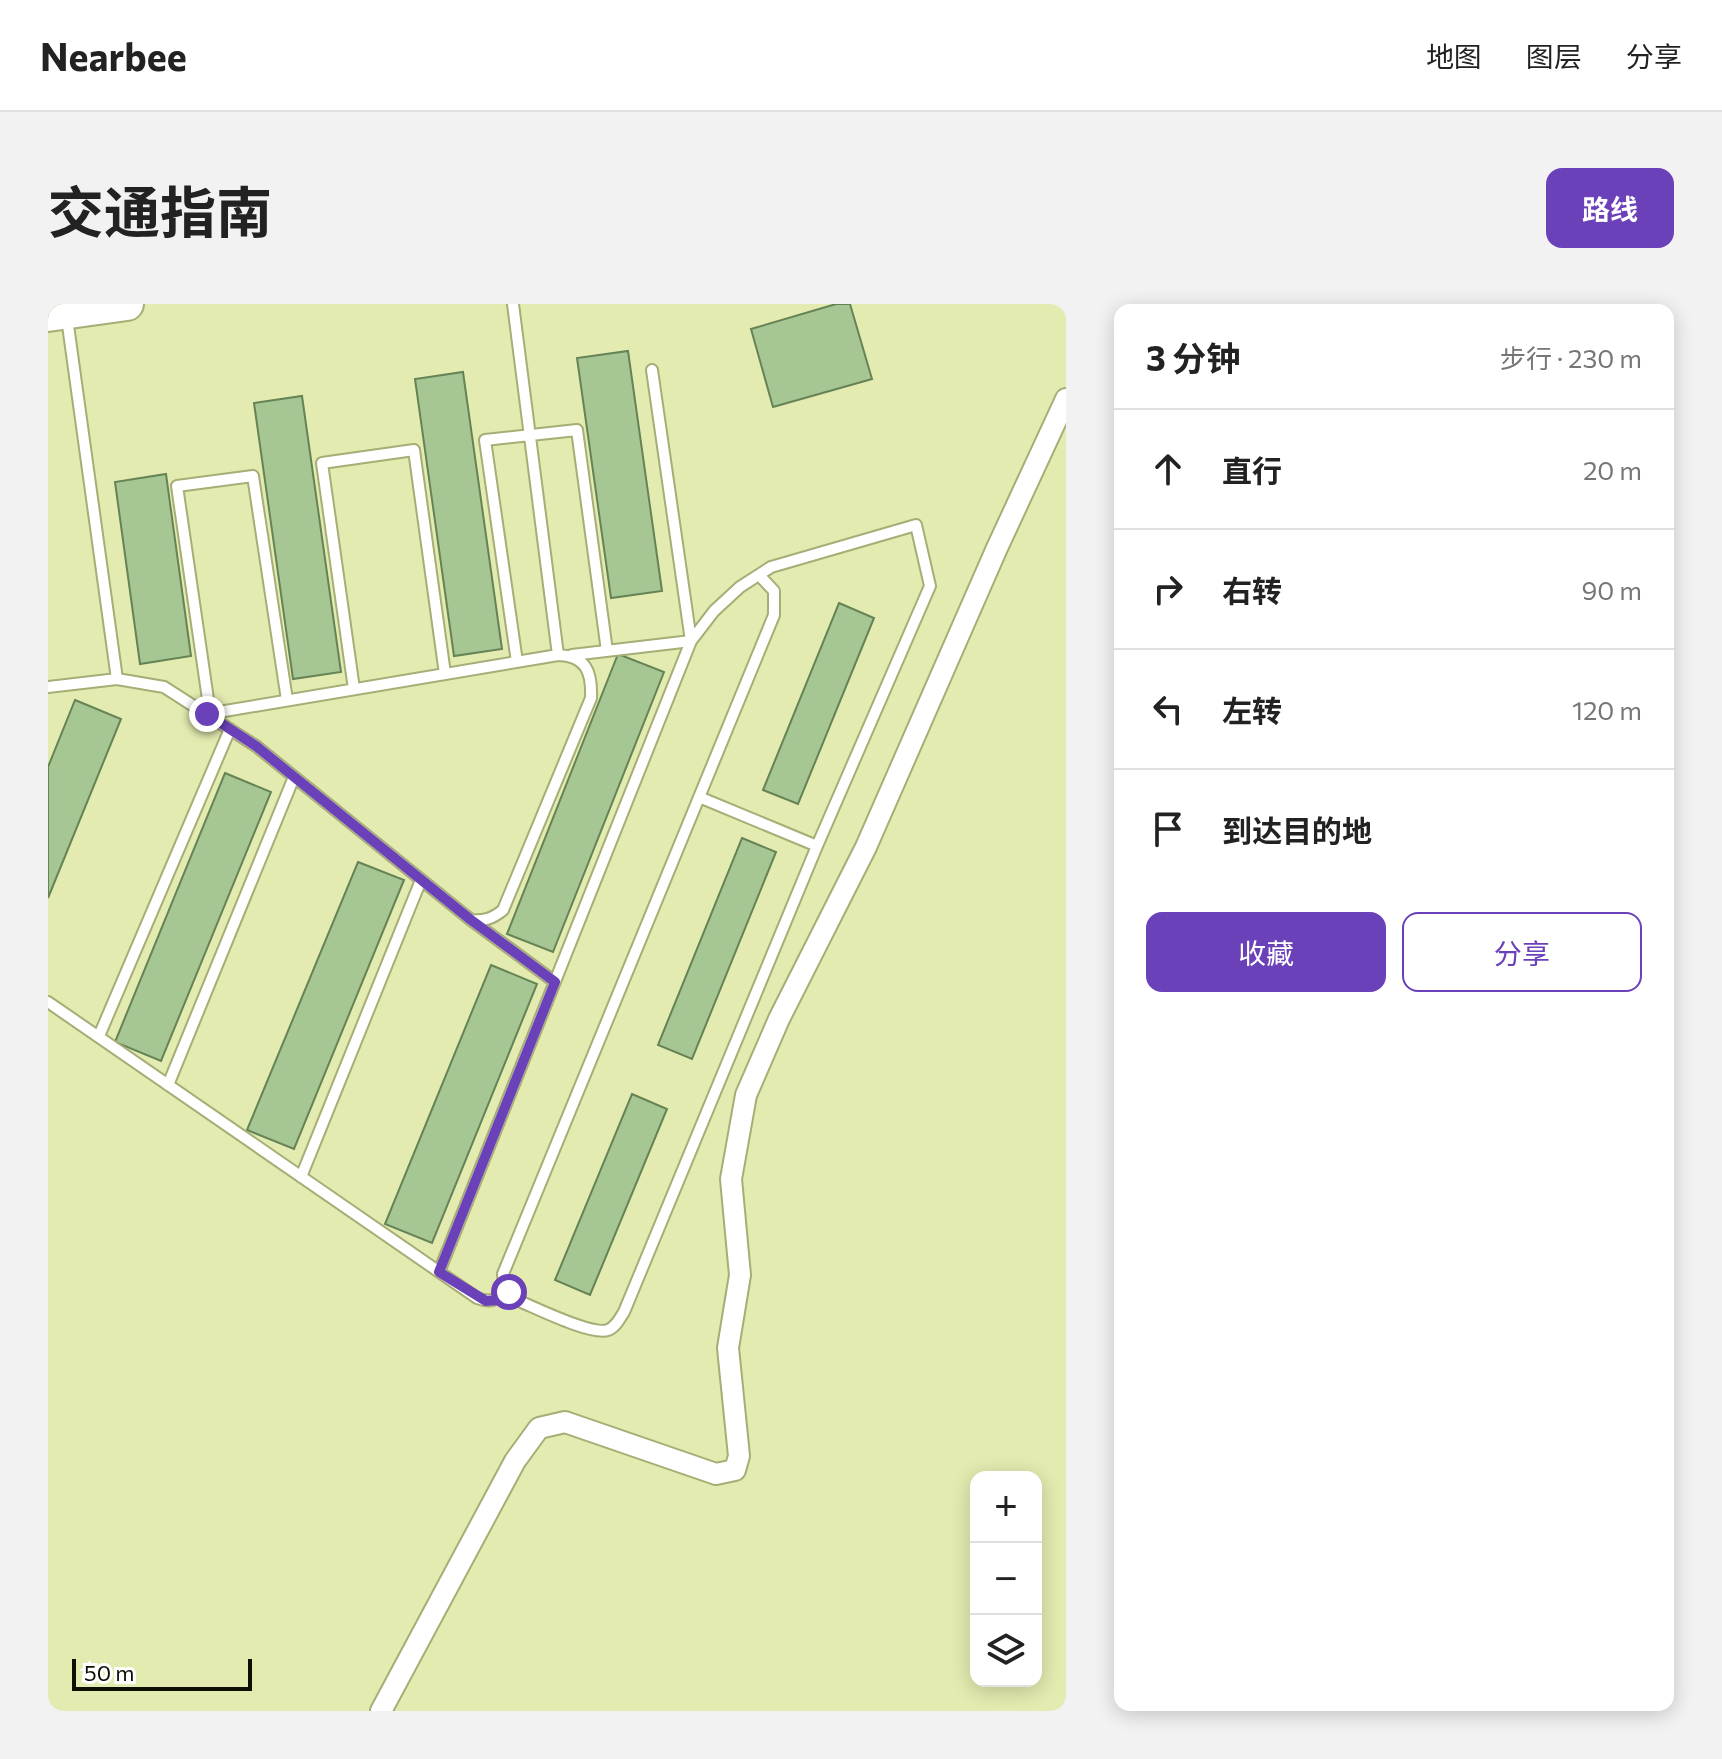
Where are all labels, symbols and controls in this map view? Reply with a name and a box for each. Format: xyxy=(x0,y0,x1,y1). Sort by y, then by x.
text: Nearbee xyxy=(40,32,187,79)
text: 地图 xyxy=(1426,39,1482,73)
text: 图层 xyxy=(1526,39,1582,73)
text: 分享 xyxy=(1626,39,1682,73)
button: 路线 xyxy=(1546,168,1674,248)
text: 交通指南 xyxy=(48,176,272,245)
text: 3 分钟 xyxy=(1146,336,1240,378)
text: 步行 · 230 m xyxy=(1500,342,1642,373)
icon: ahead xyxy=(1146,447,1190,491)
text: 直行 xyxy=(1222,451,1282,488)
text: 20 m xyxy=(1583,454,1642,485)
icon: right xyxy=(1146,567,1190,611)
text: 右转 xyxy=(1222,571,1282,608)
text: 90 m xyxy=(1582,574,1642,605)
icon: left xyxy=(1146,687,1190,731)
text: 左转 xyxy=(1222,691,1282,728)
text: 120 m xyxy=(1572,694,1642,725)
route end xyxy=(189,696,225,732)
icon: arrive xyxy=(1146,807,1190,851)
text: 到达目的地 xyxy=(1222,811,1372,848)
button: 收藏 xyxy=(1146,912,1386,992)
button: 分享 xyxy=(1402,912,1642,992)
route start xyxy=(491,1274,527,1310)
map controls xyxy=(970,1471,1042,1687)
button: + xyxy=(970,1471,1042,1543)
button: − xyxy=(970,1543,1042,1615)
button: layers xyxy=(970,1615,1042,1687)
scale bar xyxy=(72,1655,252,1691)
text: 50 m xyxy=(84,1659,134,1686)

